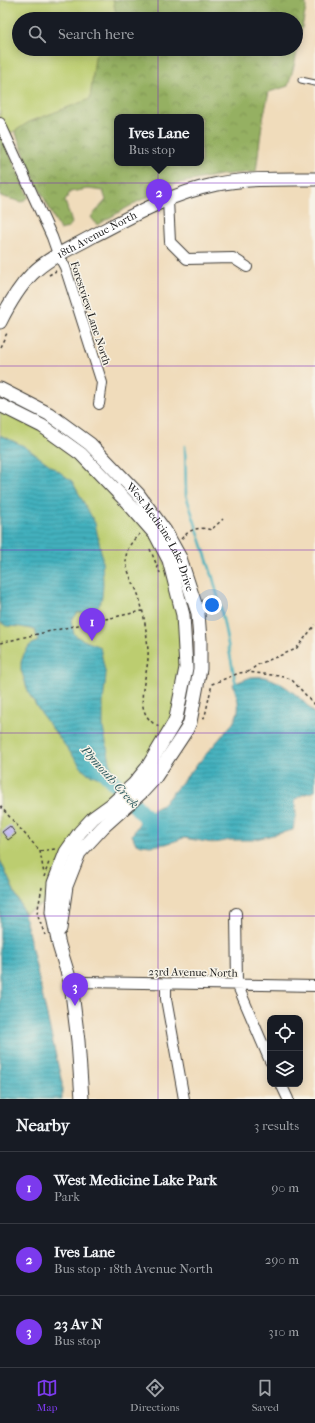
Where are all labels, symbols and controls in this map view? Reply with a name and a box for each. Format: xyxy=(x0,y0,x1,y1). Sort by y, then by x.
search box xyxy=(12,12,303,56)
icon: search xyxy=(26,23,48,45)
text: Search here xyxy=(58,25,134,43)
popup xyxy=(114,114,204,166)
text: Ives Lane xyxy=(128,124,190,142)
text: Bus stop xyxy=(128,142,175,157)
pin: 2 xyxy=(146,179,172,212)
street label: 18th Avenue North xyxy=(55,208,140,261)
street label: Forestview Lane North xyxy=(68,260,114,367)
street label: West Medicine Lake Drive xyxy=(123,479,197,594)
your location xyxy=(202,595,222,615)
pin: 1 xyxy=(79,608,105,641)
water label: Plymouth Creek xyxy=(78,742,142,811)
street label: 23rd Avenue North xyxy=(148,965,239,980)
pin: 3 xyxy=(62,973,88,1006)
map controls xyxy=(267,1015,303,1087)
button: locate xyxy=(267,1015,303,1051)
button: layers xyxy=(267,1051,303,1087)
text: Nearby xyxy=(16,1115,70,1135)
text: 3 results xyxy=(254,1118,299,1133)
text: West Medicine Lake Park xyxy=(54,1171,217,1189)
text: 1 xyxy=(27,1180,31,1195)
text: 90 m xyxy=(271,1180,299,1195)
text: Park xyxy=(54,1189,80,1204)
text: Ives Lane xyxy=(54,1243,115,1261)
text: 2 xyxy=(26,1252,32,1267)
text: 290 m xyxy=(265,1252,299,1267)
text: Bus stop · 18th Avenue North xyxy=(54,1261,213,1276)
text: 23 Av N xyxy=(54,1315,103,1333)
text: 3 xyxy=(26,1324,32,1339)
text: 310 m xyxy=(268,1324,299,1339)
text: Bus stop xyxy=(54,1333,100,1348)
tab: Map xyxy=(36,1377,58,1414)
tab: Directions xyxy=(130,1377,180,1414)
tab: Saved xyxy=(252,1377,279,1414)

